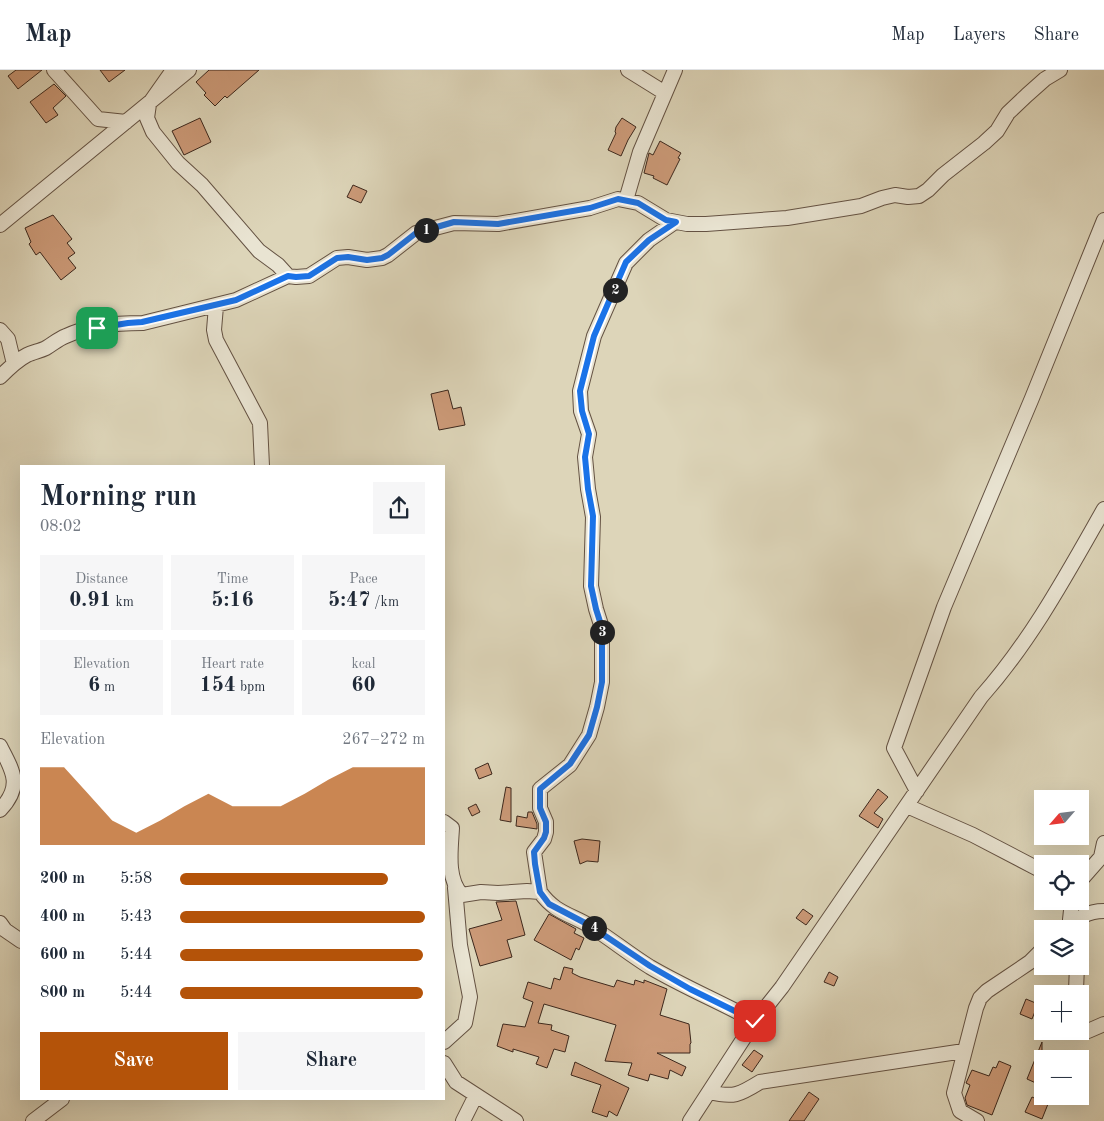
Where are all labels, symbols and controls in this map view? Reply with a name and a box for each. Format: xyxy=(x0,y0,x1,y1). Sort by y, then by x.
text: Map xyxy=(25,23,72,47)
text: Map xyxy=(891,26,925,44)
text: Layers xyxy=(953,26,1005,44)
text: Share xyxy=(1033,26,1079,44)
pin: 1 xyxy=(414,218,438,242)
text: 1 xyxy=(422,223,431,237)
pin: 2 xyxy=(602,278,628,302)
text: 2 xyxy=(611,283,620,297)
pin xyxy=(76,307,118,349)
icon: arrive xyxy=(83,314,111,342)
button: share xyxy=(373,482,425,534)
text: Morning run xyxy=(40,484,197,512)
text: 08:02 xyxy=(40,519,82,535)
text: Distance xyxy=(75,572,128,586)
text: Time xyxy=(217,572,248,586)
text: Pace xyxy=(349,572,378,586)
text: 0.91 xyxy=(69,590,112,611)
text: 5:16 xyxy=(211,590,254,611)
text: 5:47 xyxy=(328,590,370,611)
text: km xyxy=(112,595,134,609)
text: /km xyxy=(370,595,399,609)
pin: 3 xyxy=(590,620,614,644)
text: 3 xyxy=(598,625,607,639)
text: Elevation xyxy=(73,657,130,671)
text: Heart rate xyxy=(201,657,264,671)
text: kcal xyxy=(351,657,376,671)
text: 6 xyxy=(88,675,100,696)
text: 154 xyxy=(199,675,236,696)
text: 60 xyxy=(351,675,376,696)
text: m xyxy=(100,680,115,694)
text: bpm xyxy=(236,680,266,694)
text: Elevation xyxy=(40,732,105,748)
text: 267–272 m xyxy=(342,732,425,748)
north arrow xyxy=(1034,790,1089,845)
map controls xyxy=(1034,790,1089,1105)
button: locate xyxy=(1034,855,1089,910)
text: 200 m xyxy=(40,871,85,887)
text: 5:58 xyxy=(120,871,152,887)
text: 400 m xyxy=(40,909,85,925)
text: 5:43 xyxy=(120,909,152,925)
pin: 4 xyxy=(582,916,606,940)
button: layers xyxy=(1034,920,1089,975)
text: 4 xyxy=(590,921,599,935)
text: 600 m xyxy=(40,947,85,963)
text: 5:44 xyxy=(120,947,152,963)
text: 800 m xyxy=(40,985,85,1001)
text: 5:44 xyxy=(120,985,152,1001)
button: + xyxy=(1034,985,1089,1040)
pin xyxy=(734,1000,776,1042)
icon: check xyxy=(741,1007,769,1035)
button: Save xyxy=(40,1032,228,1090)
button: Share xyxy=(238,1032,425,1090)
button: − xyxy=(1034,1050,1089,1105)

